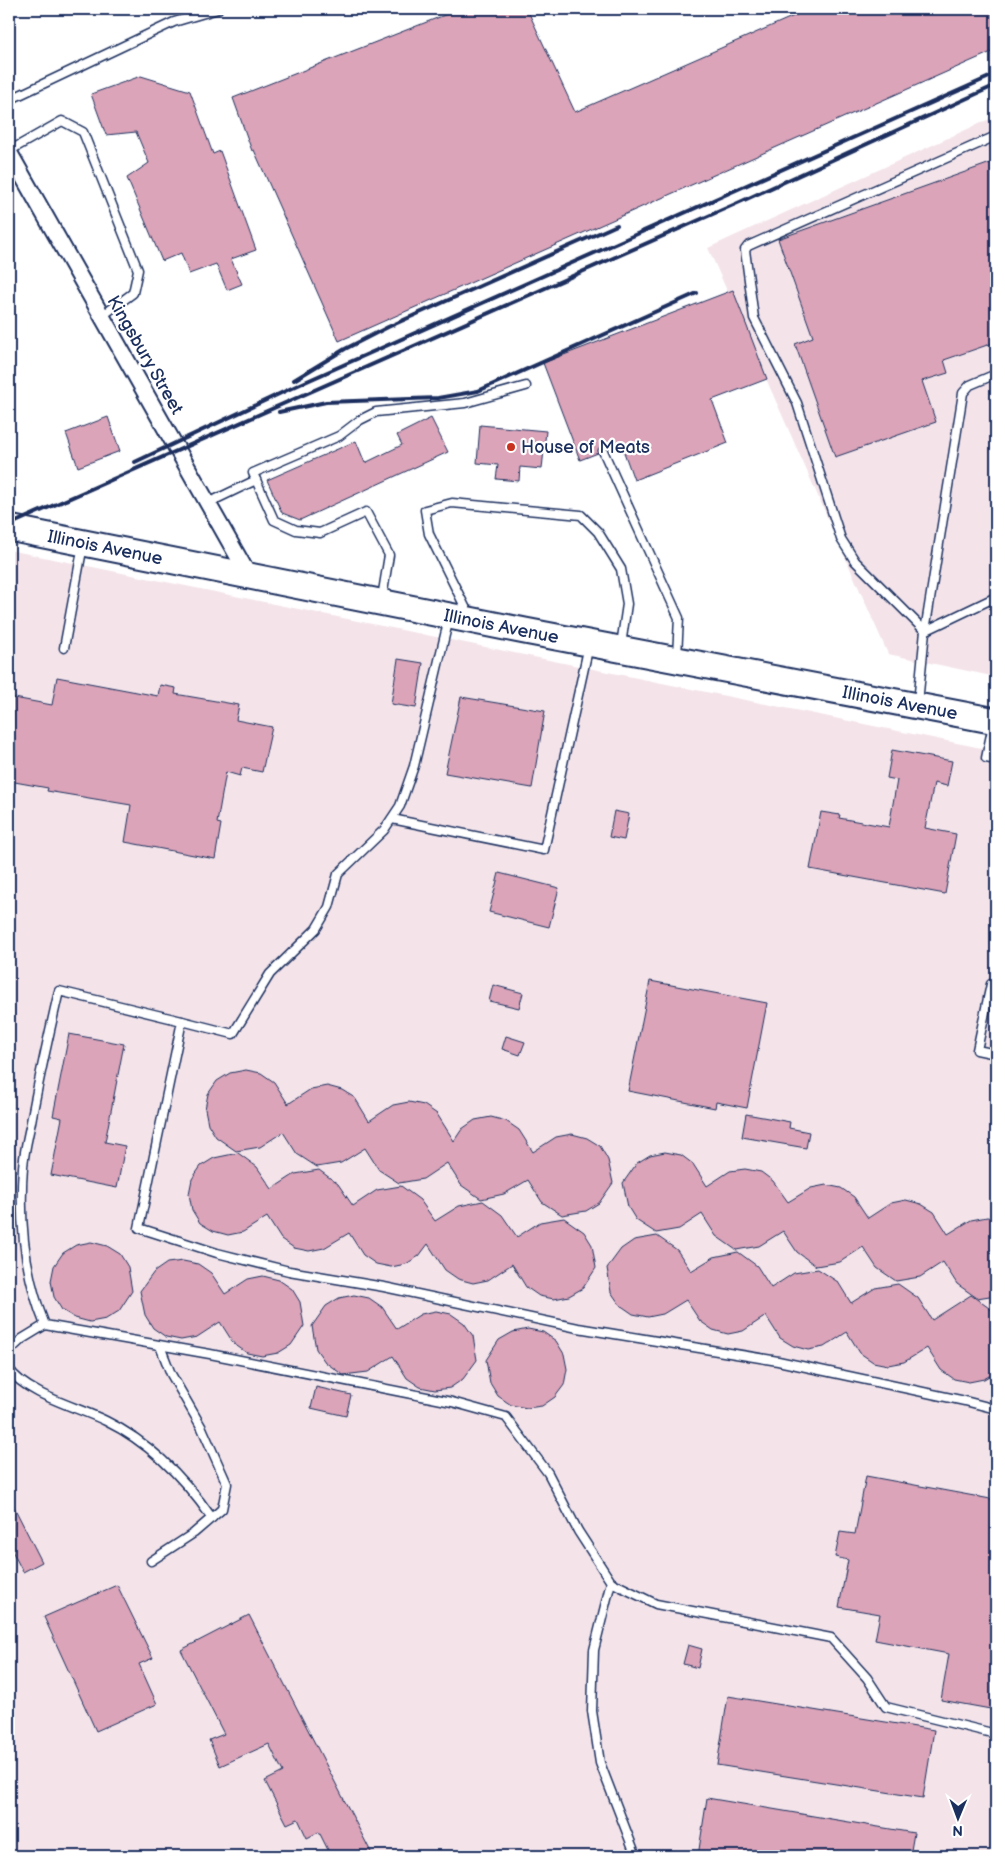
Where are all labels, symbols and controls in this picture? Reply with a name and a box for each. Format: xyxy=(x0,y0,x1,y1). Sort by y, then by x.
street label: Kingsbury Street xyxy=(103,292,188,418)
place label: House of Meats xyxy=(521,437,650,458)
marker: House of Meats xyxy=(505,441,517,453)
street label: Illinois Avenue xyxy=(46,525,165,569)
street label: Illinois Avenue xyxy=(442,605,561,648)
street label: Illinois Avenue xyxy=(841,681,960,724)
north arrow xyxy=(932,1792,982,1842)
text: N xyxy=(952,1822,963,1839)

